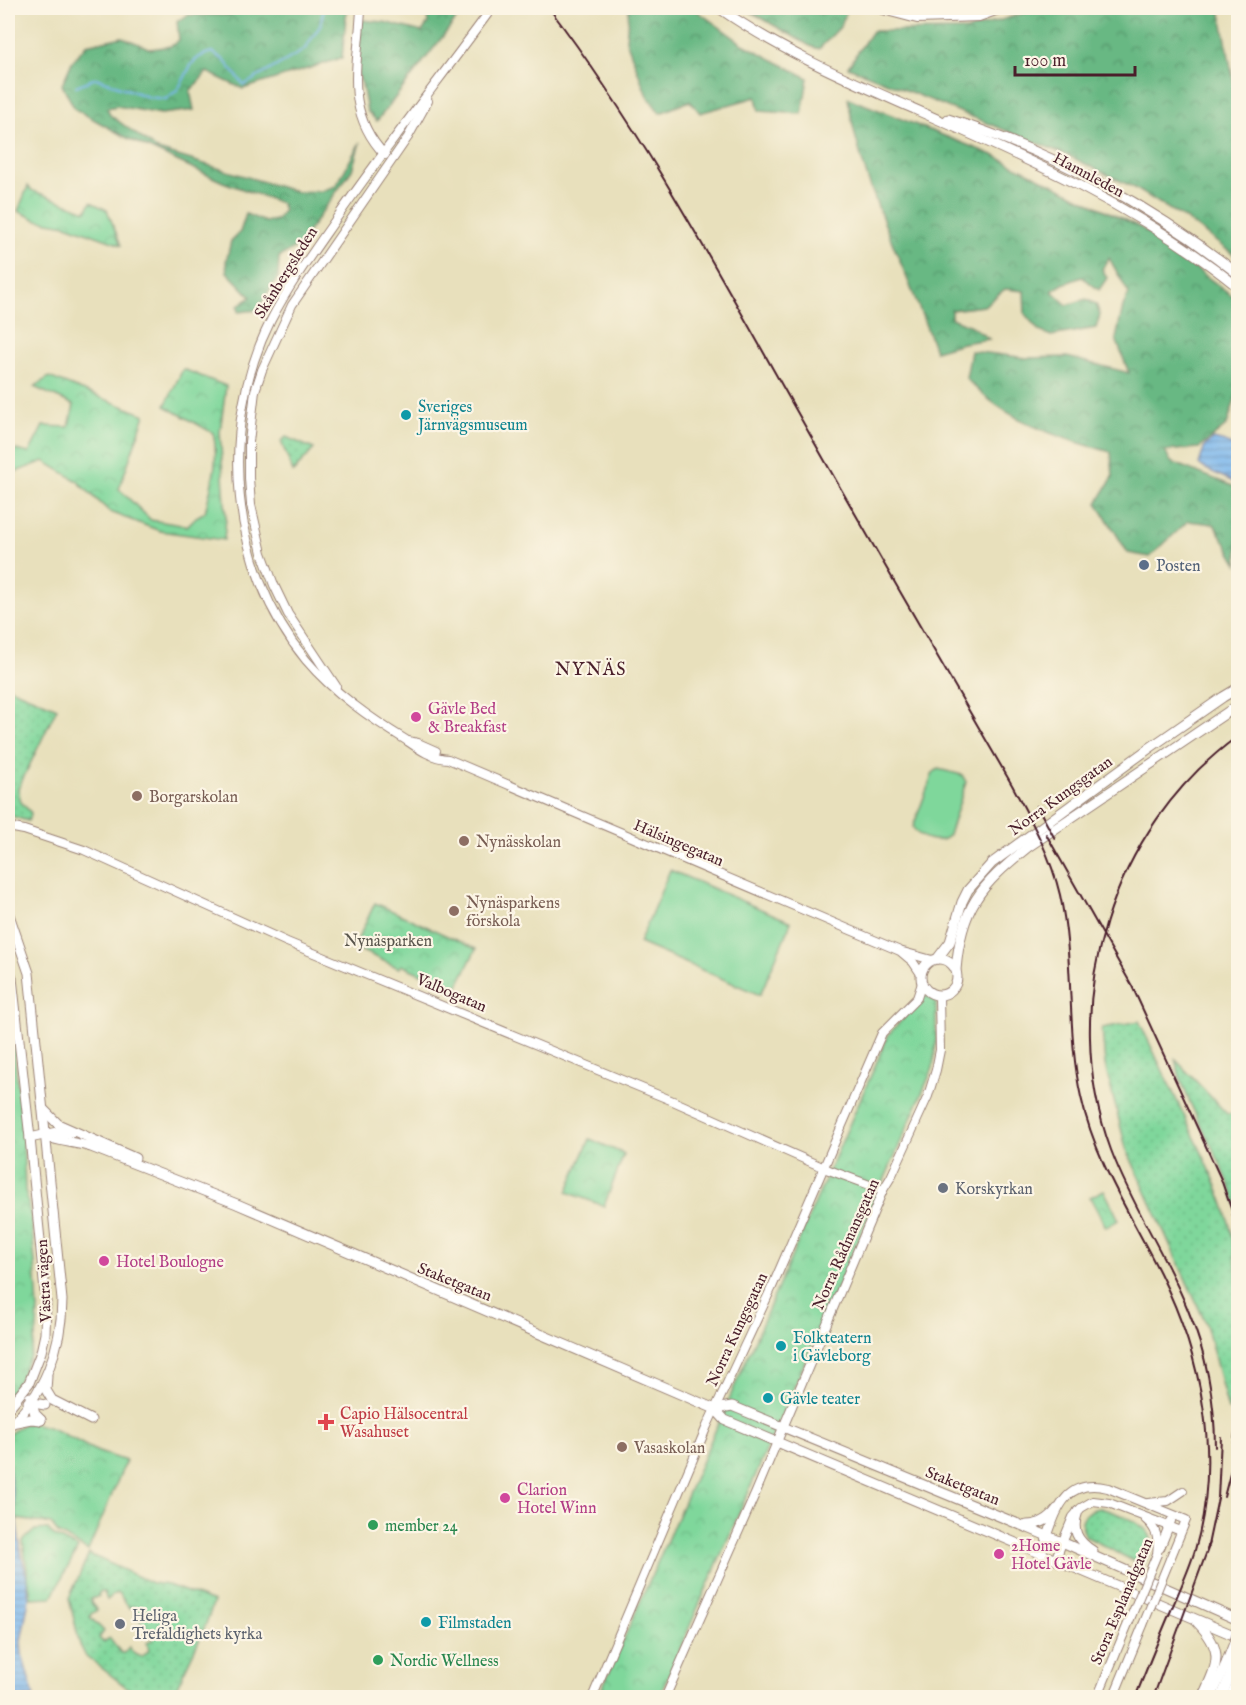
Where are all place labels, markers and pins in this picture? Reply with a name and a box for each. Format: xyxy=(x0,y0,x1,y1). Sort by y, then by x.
place label: Sveriges Järnvägsmuseum xyxy=(416,398,528,436)
marker: Sveriges Järnvägsmuseum xyxy=(399,408,413,422)
place label: Posten xyxy=(1156,557,1201,577)
marker: Posten xyxy=(1137,558,1151,572)
place label: Gävle Bed & Breakfast xyxy=(428,700,507,738)
marker: Gävle Bed & Breakfast xyxy=(409,710,423,724)
place label: Borgarskolan xyxy=(149,788,238,808)
marker: Borgarskolan xyxy=(130,789,144,803)
place label: Nynässkolan xyxy=(476,833,561,853)
marker: Nynässkolan xyxy=(457,834,471,848)
place label: Nynäsparkens förskola xyxy=(466,894,560,932)
marker: Nynäsparkens förskola xyxy=(447,904,461,918)
place label: Korskyrkan xyxy=(955,1180,1033,1200)
marker: Korskyrkan xyxy=(936,1181,950,1195)
place label: Hotel Boulogne xyxy=(116,1253,224,1273)
marker: Hotel Boulogne xyxy=(97,1254,111,1268)
place label: Folkteatern i Gävleborg xyxy=(793,1329,872,1367)
marker: Folkteatern i Gävleborg xyxy=(774,1339,788,1353)
place label: Gävle teater xyxy=(780,1390,860,1410)
marker: Gävle teater xyxy=(761,1391,775,1405)
place label: Capio Hälsocentral Wasahuset xyxy=(340,1405,469,1443)
marker: Capio Hälsocentral Wasahuset xyxy=(317,1413,335,1431)
place label: Vasaskolan xyxy=(633,1439,706,1459)
marker: Vasaskolan xyxy=(615,1440,629,1454)
place label: Clarion Hotel Winn xyxy=(517,1481,597,1519)
marker: Clarion Hotel Winn xyxy=(498,1491,512,1505)
place label: member 24 xyxy=(385,1517,458,1537)
marker: member 24 xyxy=(366,1518,380,1532)
place label: 2Home Hotel Gävle xyxy=(1011,1537,1092,1575)
marker: 2Home Hotel Gävle xyxy=(992,1547,1006,1561)
place label: Heliga Trefaldighets kyrka xyxy=(132,1607,262,1645)
place label: Filmstaden xyxy=(438,1614,512,1634)
marker: Filmstaden xyxy=(419,1615,433,1629)
marker: Heliga Trefaldighets kyrka xyxy=(113,1617,127,1631)
place label: Nordic Wellness xyxy=(390,1652,499,1672)
marker: Nordic Wellness xyxy=(371,1653,385,1667)

